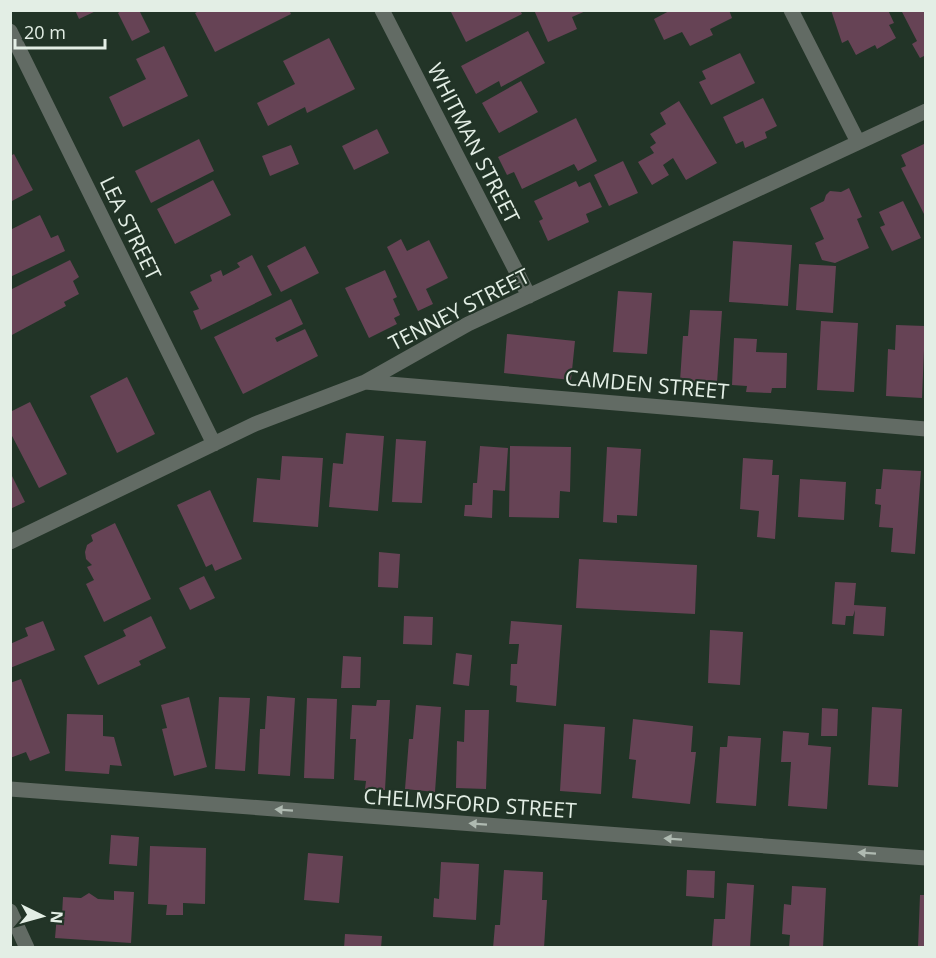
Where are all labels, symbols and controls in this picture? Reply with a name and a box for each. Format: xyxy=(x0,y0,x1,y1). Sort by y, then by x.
scale bar xyxy=(15,12,105,50)
text: 20 m xyxy=(24,20,66,44)
street label: WHITMAN STREET xyxy=(421,58,527,228)
street label: LEA STREET xyxy=(94,171,168,285)
street label: TENNEY STREET xyxy=(384,261,535,357)
street label: CAMDEN STREET xyxy=(564,363,731,405)
street label: CHELMSFORD STREET xyxy=(363,782,578,824)
one-way arrow xyxy=(274,805,293,815)
one-way arrow xyxy=(469,820,488,829)
one-way arrow xyxy=(663,834,682,844)
one-way arrow xyxy=(858,848,877,858)
north arrow xyxy=(12,886,72,946)
text: N xyxy=(45,910,68,925)

